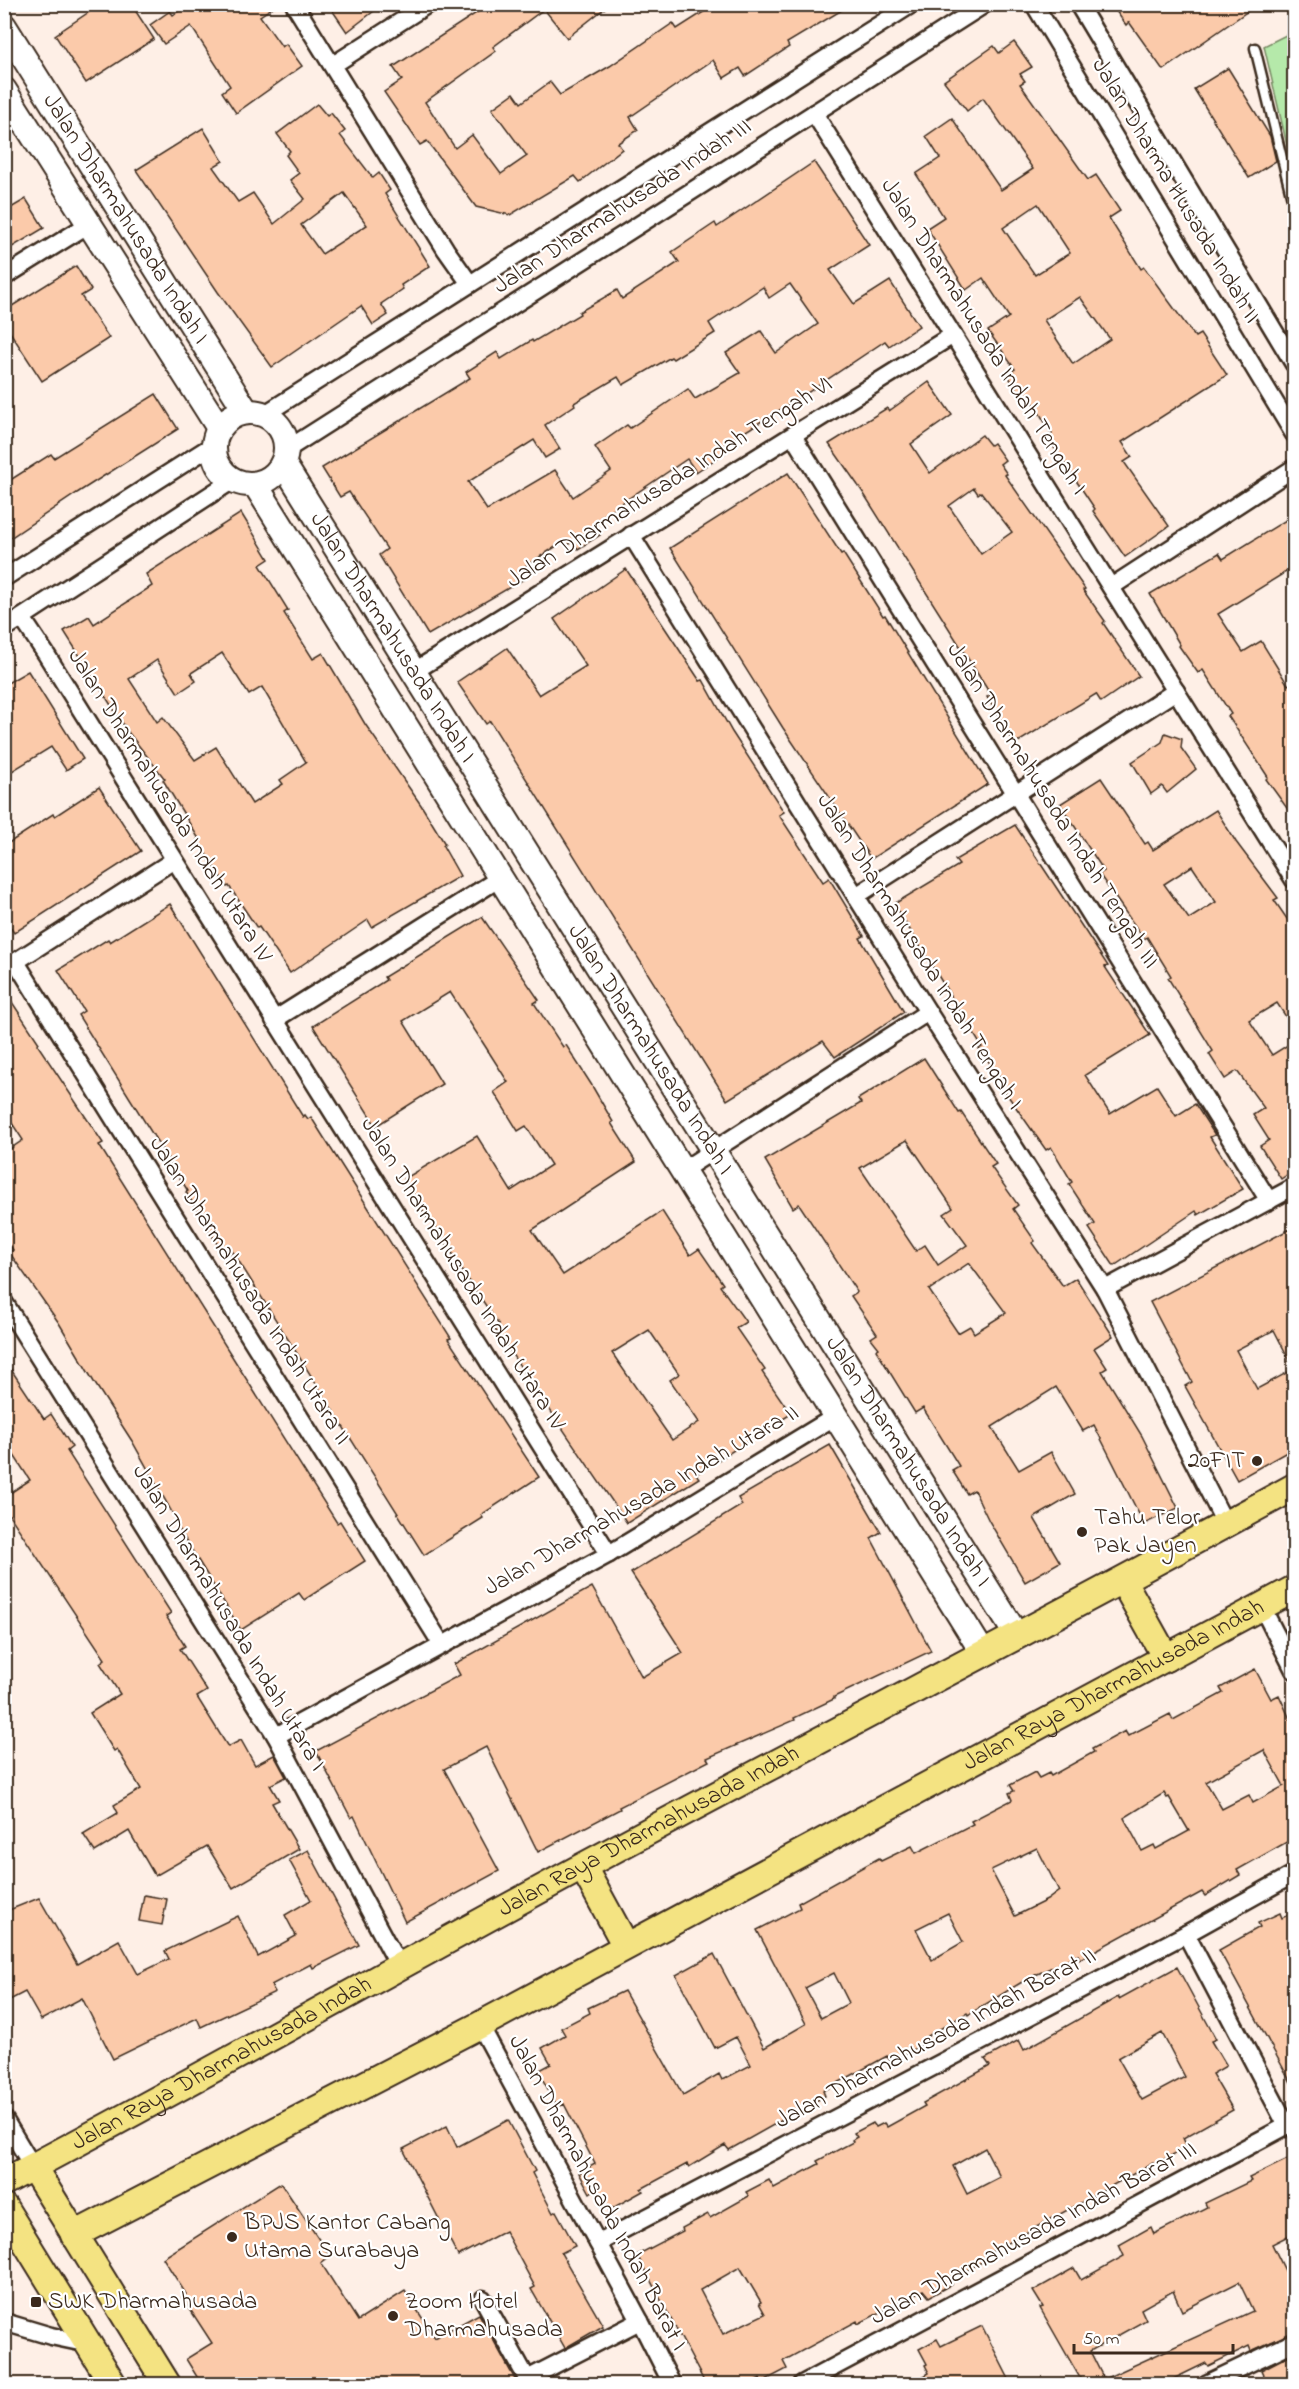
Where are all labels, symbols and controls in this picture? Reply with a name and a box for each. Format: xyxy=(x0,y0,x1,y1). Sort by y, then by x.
street label: Jalan Dharma Husada Indah II xyxy=(1082,52,1268,330)
street label: Jalan Dharmahusada Indah I xyxy=(33,87,217,351)
street label: Jalan Dharmahusada Indah III xyxy=(487,110,759,304)
street label: Jalan Dharmahusada Indah Tengah I xyxy=(871,172,1095,502)
street label: Jalan Dharmahusada Indah Tengah VI xyxy=(500,368,840,598)
street label: Jalan Dharmahusada Indah I xyxy=(300,505,484,770)
street label: Jalan Dharmahusada Indah Tengah III xyxy=(937,636,1167,976)
street label: Jalan Dharmahusada Indah Utara IV xyxy=(58,642,281,970)
street label: Jalan Dharmahusada Indah Tengah I xyxy=(807,787,1031,1117)
street label: Jalan Dharmahusada Indah I xyxy=(558,917,742,1182)
street label: Jalan Dharmahusada Indah Utara IV xyxy=(351,1110,574,1438)
street label: Jalan Dharmahusada Indah Utara II xyxy=(139,1130,359,1452)
street label: Jalan Dharmahusada Indah I xyxy=(816,1329,1000,1594)
street label: Jalan Dharmahusada Indah Utara II xyxy=(478,1396,806,1606)
place label: 20FIT xyxy=(1188,1444,1245,1479)
marker: 20FIT xyxy=(1250,1454,1264,1468)
street label: Jalan Dharmahusada Indah Utara I xyxy=(122,1458,334,1778)
place label: Tahu Telor Pak Jayen xyxy=(1094,1501,1201,1565)
marker: Tahu Telor Pak Jayen xyxy=(1075,1525,1089,1539)
street label: Jalan Raya Dharmahusada Indah xyxy=(957,1591,1271,1781)
street label: Jalan Raya Dharmahusada Indah xyxy=(492,1736,806,1927)
street label: Jalan Dharmahusada Indah Barat II xyxy=(769,1939,1103,2139)
street label: Jalan Raya Dharmahusada Indah xyxy=(66,1967,378,2160)
street label: Jalan Dharmahusada Indah Barat I xyxy=(499,2029,695,2357)
street label: Jalan Dharmahusada Indah Barat III xyxy=(865,2133,1203,2335)
place label: BPJS Kantor Cabang Utama Surabaya xyxy=(243,2206,451,2270)
marker: BPJS Kantor Cabang Utama Surabaya xyxy=(225,2230,239,2244)
place label: SWK Dharmahusada xyxy=(48,2285,257,2320)
place label: Zoom Hotel Dharmahusada xyxy=(404,2285,563,2348)
marker: SWK Dharmahusada xyxy=(29,2295,43,2309)
marker: Zoom Hotel Dharmahusada xyxy=(386,2309,400,2323)
scale bar xyxy=(1074,2317,1233,2355)
text: 50 m xyxy=(1083,2327,1120,2353)

